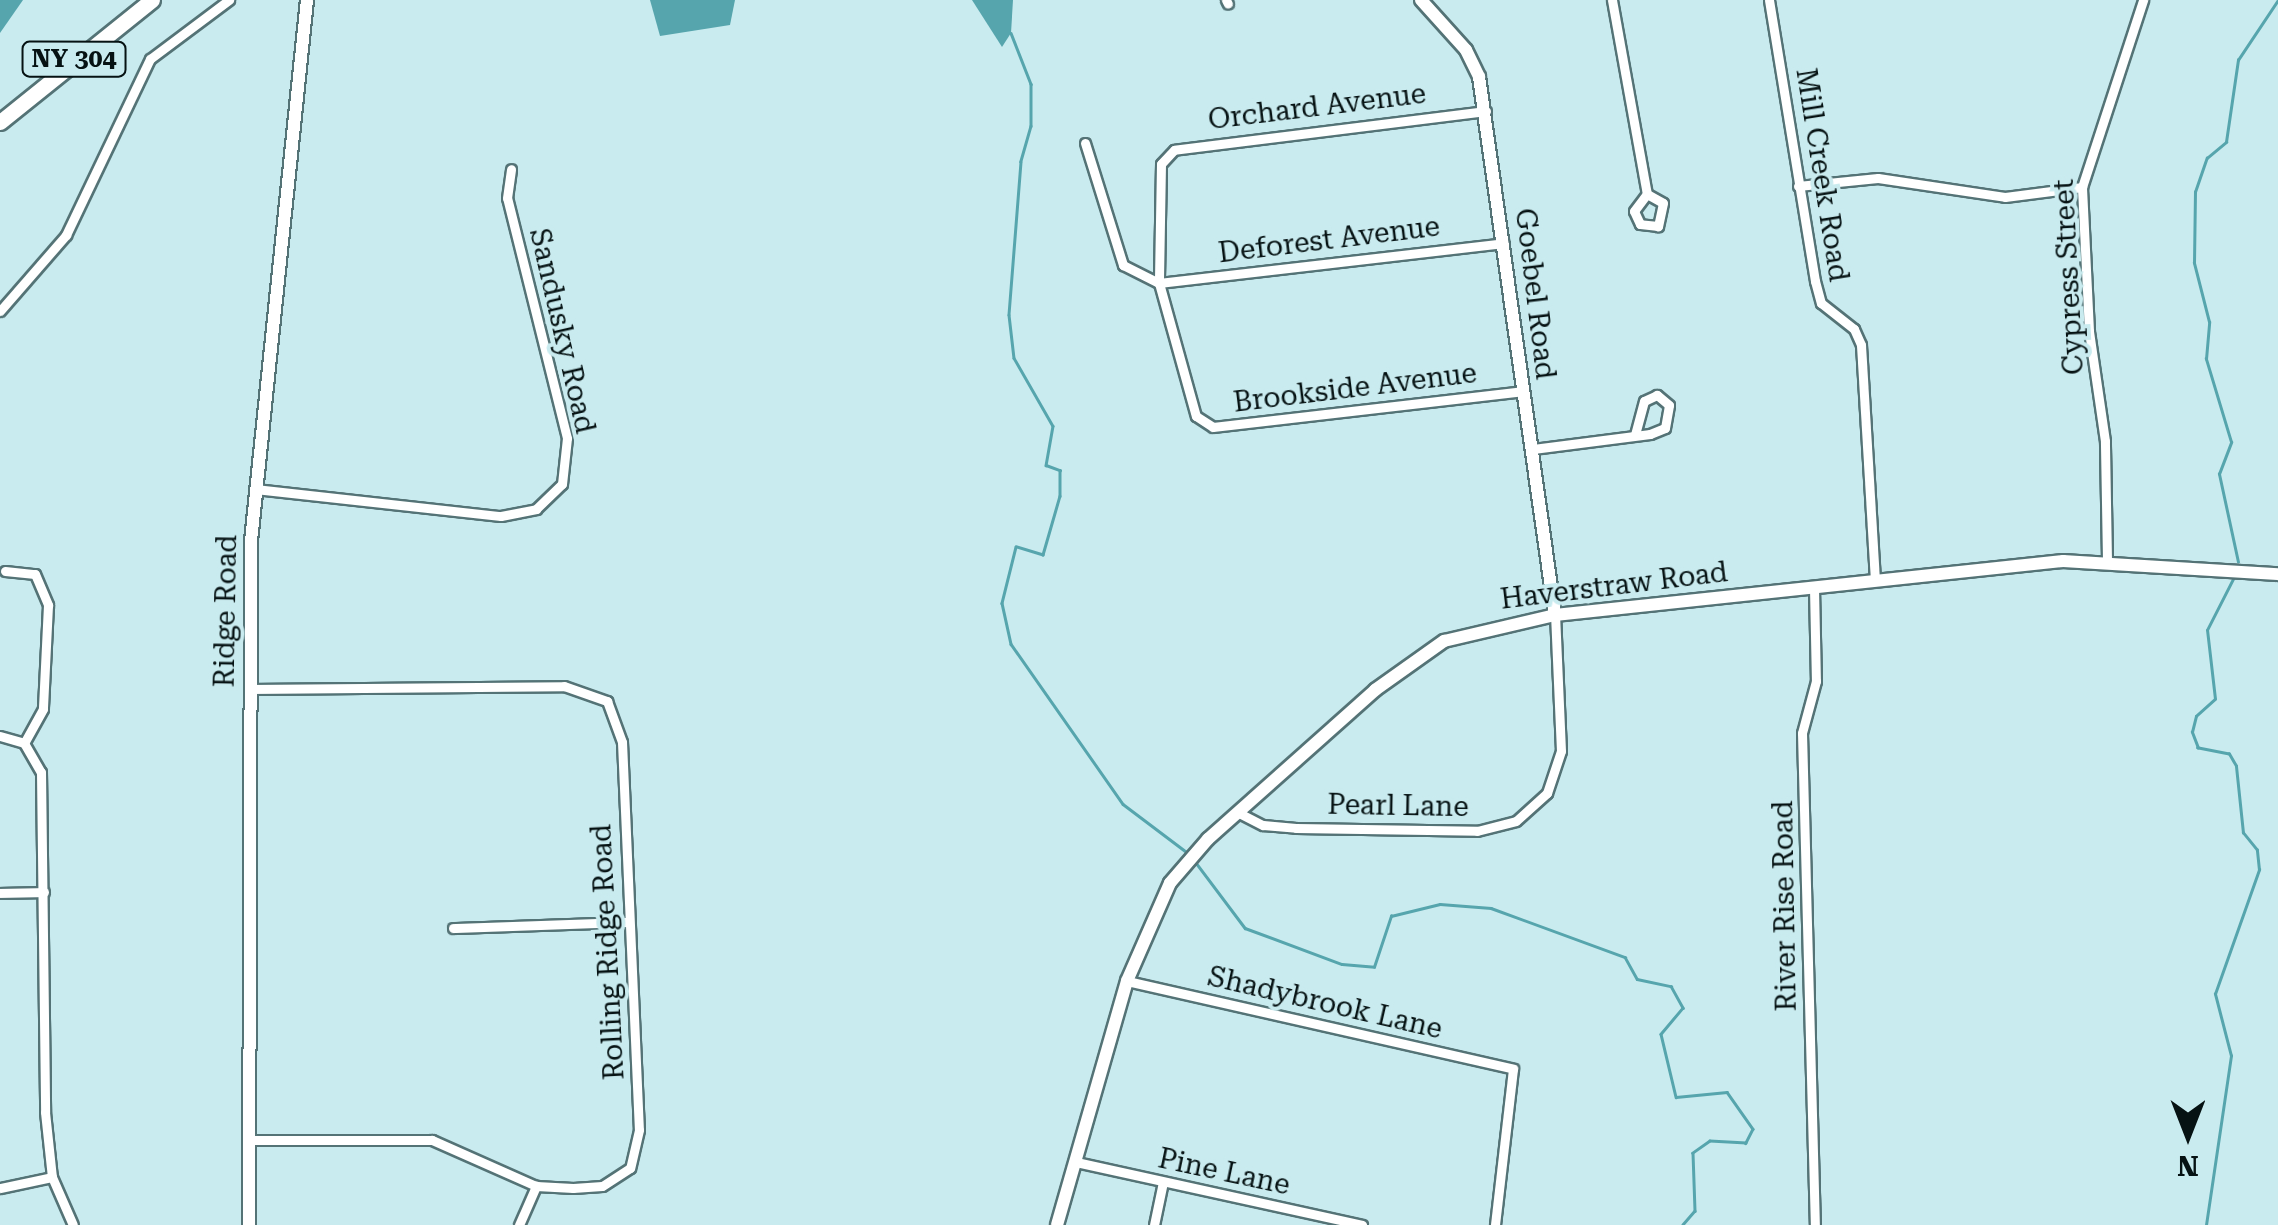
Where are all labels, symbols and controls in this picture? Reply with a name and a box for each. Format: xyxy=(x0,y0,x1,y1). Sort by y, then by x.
road number: NY 304 xyxy=(22,39,126,79)
street label: Mill Creek Road xyxy=(1789,66,1855,284)
street label: Orchard Avenue xyxy=(1206,77,1428,137)
street label: Cypress Street xyxy=(2047,178,2091,376)
street label: Goebel Road xyxy=(1508,206,1562,382)
street label: Deforest Avenue xyxy=(1216,210,1442,270)
street label: Sandusky Road xyxy=(522,225,602,437)
street label: Brookside Avenue xyxy=(1231,356,1479,420)
street label: Ridge Road xyxy=(208,534,244,688)
street label: Haverstraw Road xyxy=(1498,555,1730,617)
street label: Pearl Lane xyxy=(1327,788,1469,824)
street label: River Rise Road xyxy=(1766,800,1804,1012)
street label: Rolling Ridge Road xyxy=(585,823,631,1081)
street label: Shadybrook Lane xyxy=(1204,960,1446,1046)
north arrow xyxy=(2138,1085,2238,1185)
street label: Pine Lane xyxy=(1155,1142,1293,1202)
text: N xyxy=(2177,1149,2199,1182)

